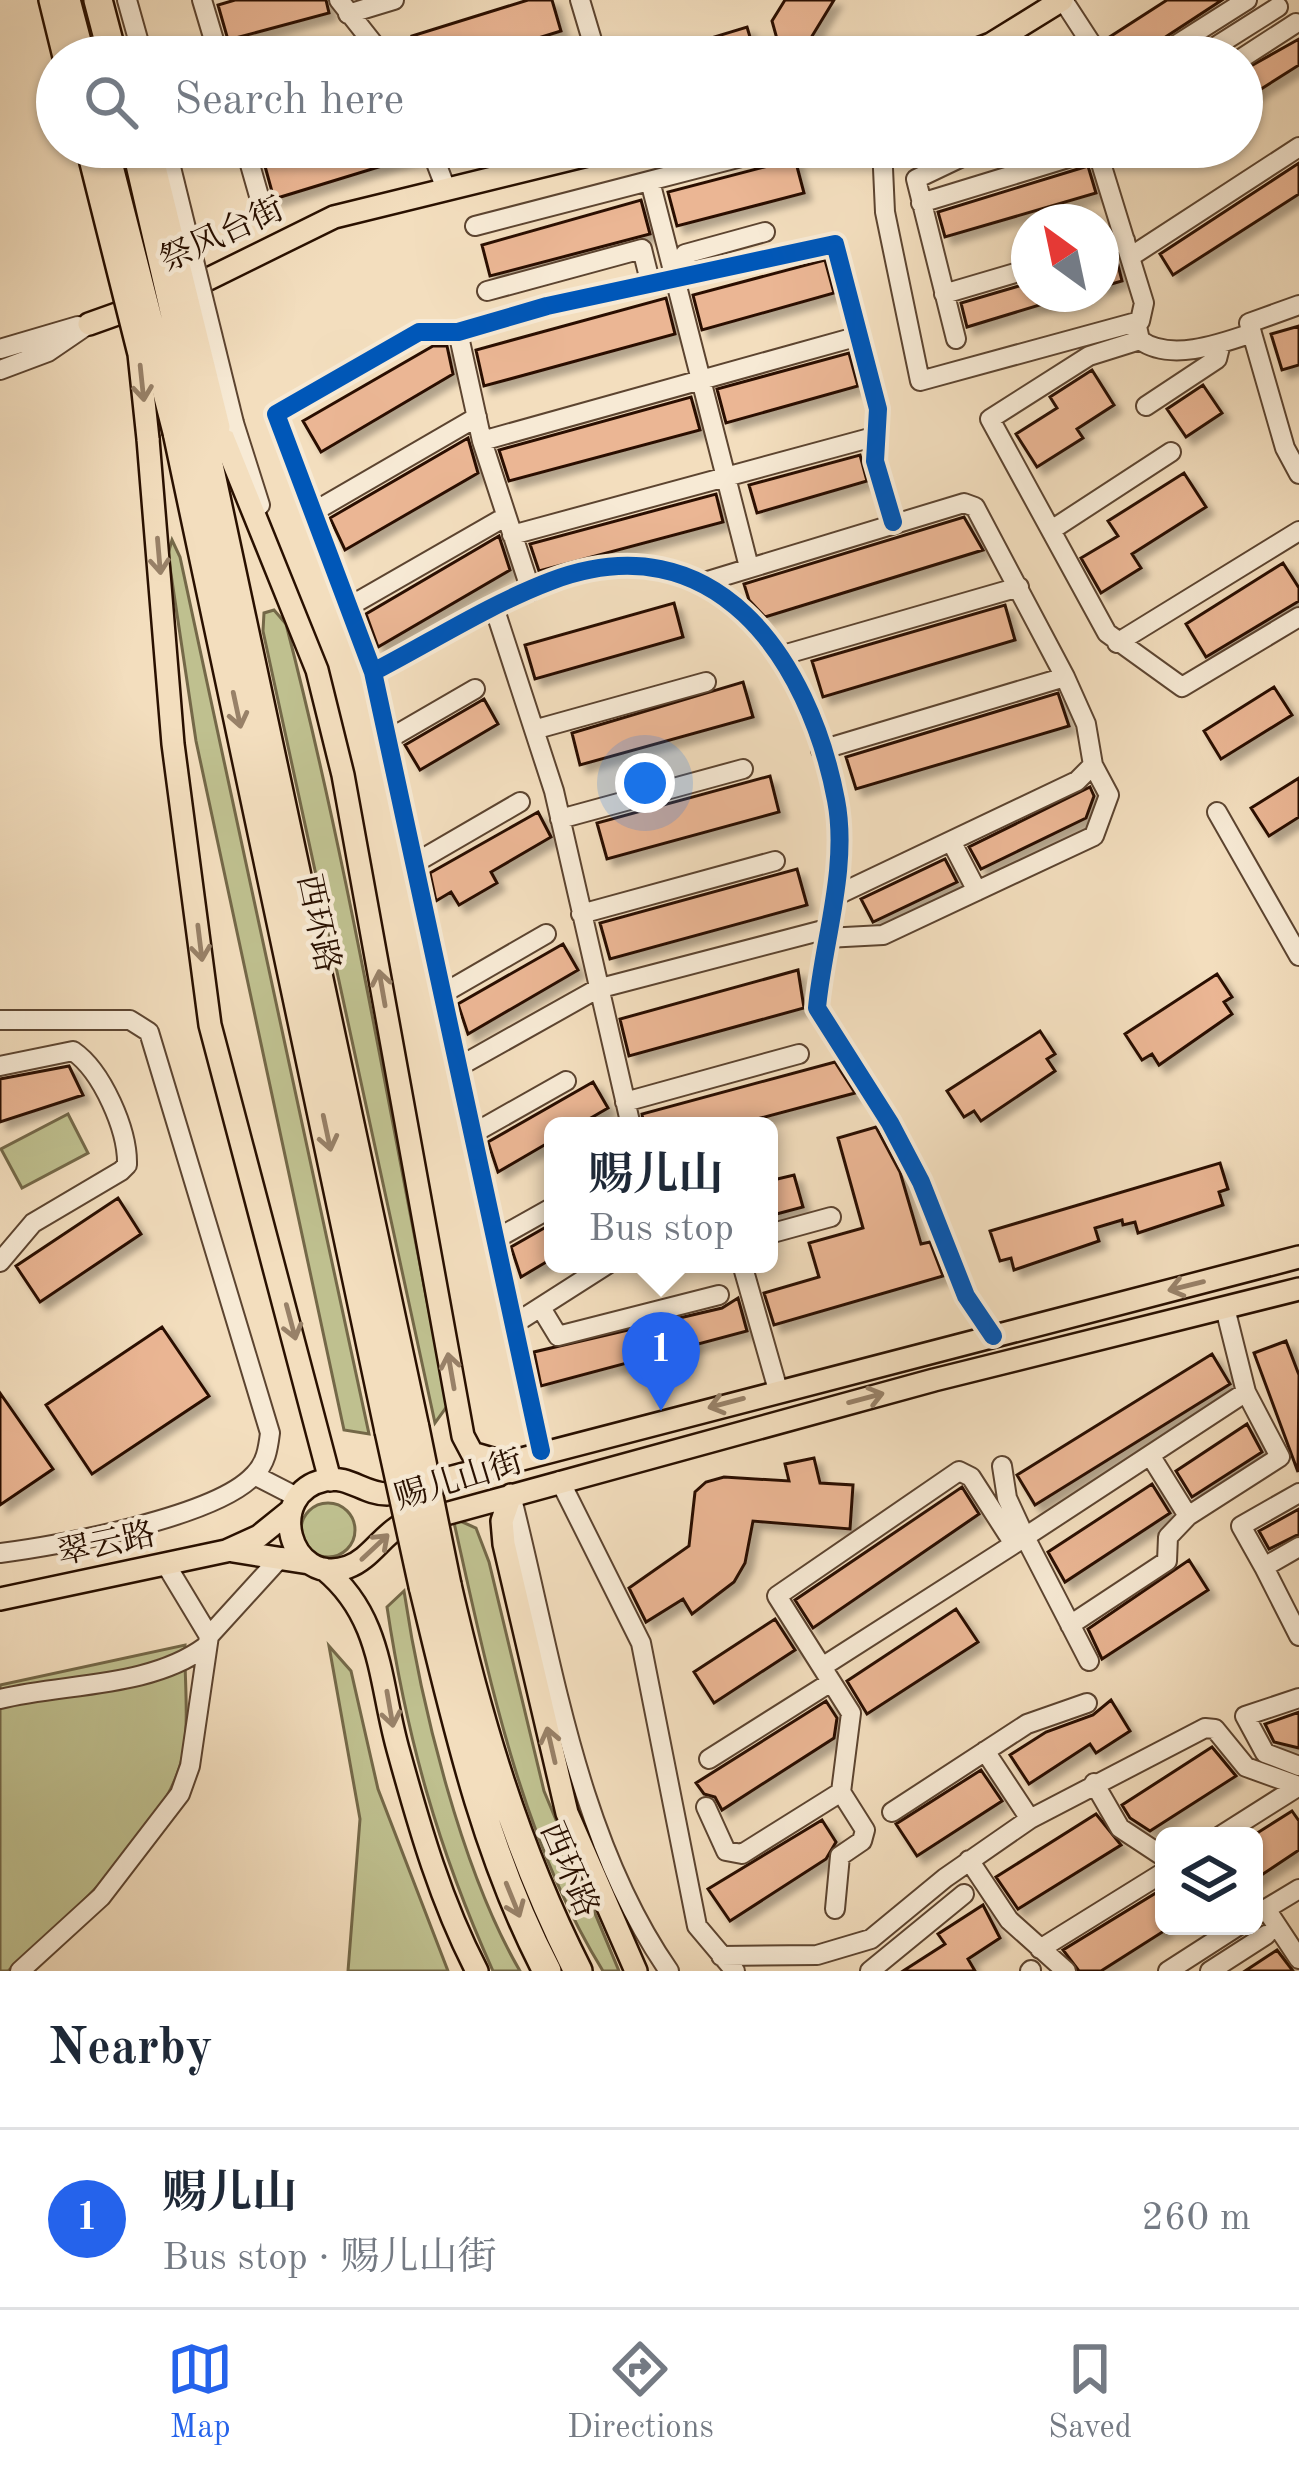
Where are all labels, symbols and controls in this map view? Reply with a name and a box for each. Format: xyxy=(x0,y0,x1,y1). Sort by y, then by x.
search box xyxy=(36,36,1263,168)
icon: search xyxy=(78,69,144,135)
text: Search here xyxy=(174,79,404,124)
street label: 祭风台街 xyxy=(154,191,289,279)
north arrow xyxy=(1011,204,1119,312)
one-way arrow xyxy=(131,363,154,402)
one-way arrow xyxy=(147,536,170,575)
one-way arrow xyxy=(227,690,249,729)
your location xyxy=(615,753,675,813)
street label: 西环路 xyxy=(290,871,346,976)
one-way arrow xyxy=(189,923,211,962)
one-way arrow xyxy=(370,969,392,1008)
one-way arrow xyxy=(317,1113,340,1151)
popup xyxy=(544,1117,778,1273)
text: 赐儿山 xyxy=(588,1155,723,1200)
text: Bus stop xyxy=(588,1210,734,1249)
one-way arrow xyxy=(1167,1276,1205,1298)
one-way arrow xyxy=(282,1302,304,1340)
pin: 1 xyxy=(622,1312,700,1411)
one-way arrow xyxy=(439,1353,462,1392)
one-way arrow xyxy=(846,1386,884,1408)
one-way arrow xyxy=(708,1393,746,1415)
street label: 赐儿山街 xyxy=(390,1443,527,1516)
street label: 翠云路 xyxy=(54,1516,159,1572)
one-way arrow xyxy=(359,1534,389,1561)
one-way arrow xyxy=(379,1689,402,1728)
one-way arrow xyxy=(539,1726,561,1764)
street label: 西环路 xyxy=(533,1817,605,1922)
map controls xyxy=(1155,1827,1263,1935)
button: layers xyxy=(1155,1827,1263,1935)
one-way arrow xyxy=(503,1881,525,1918)
text: Nearby xyxy=(48,2024,213,2075)
text: 赐儿山 xyxy=(162,2173,297,2218)
text: 1 xyxy=(76,2199,98,2238)
text: 260 m xyxy=(1141,2199,1251,2238)
text: Bus stop · 赐儿山街 xyxy=(162,2239,496,2278)
tab: Map xyxy=(167,2336,233,2449)
tab: Directions xyxy=(567,2336,714,2449)
tab: Saved xyxy=(1048,2336,1132,2449)

